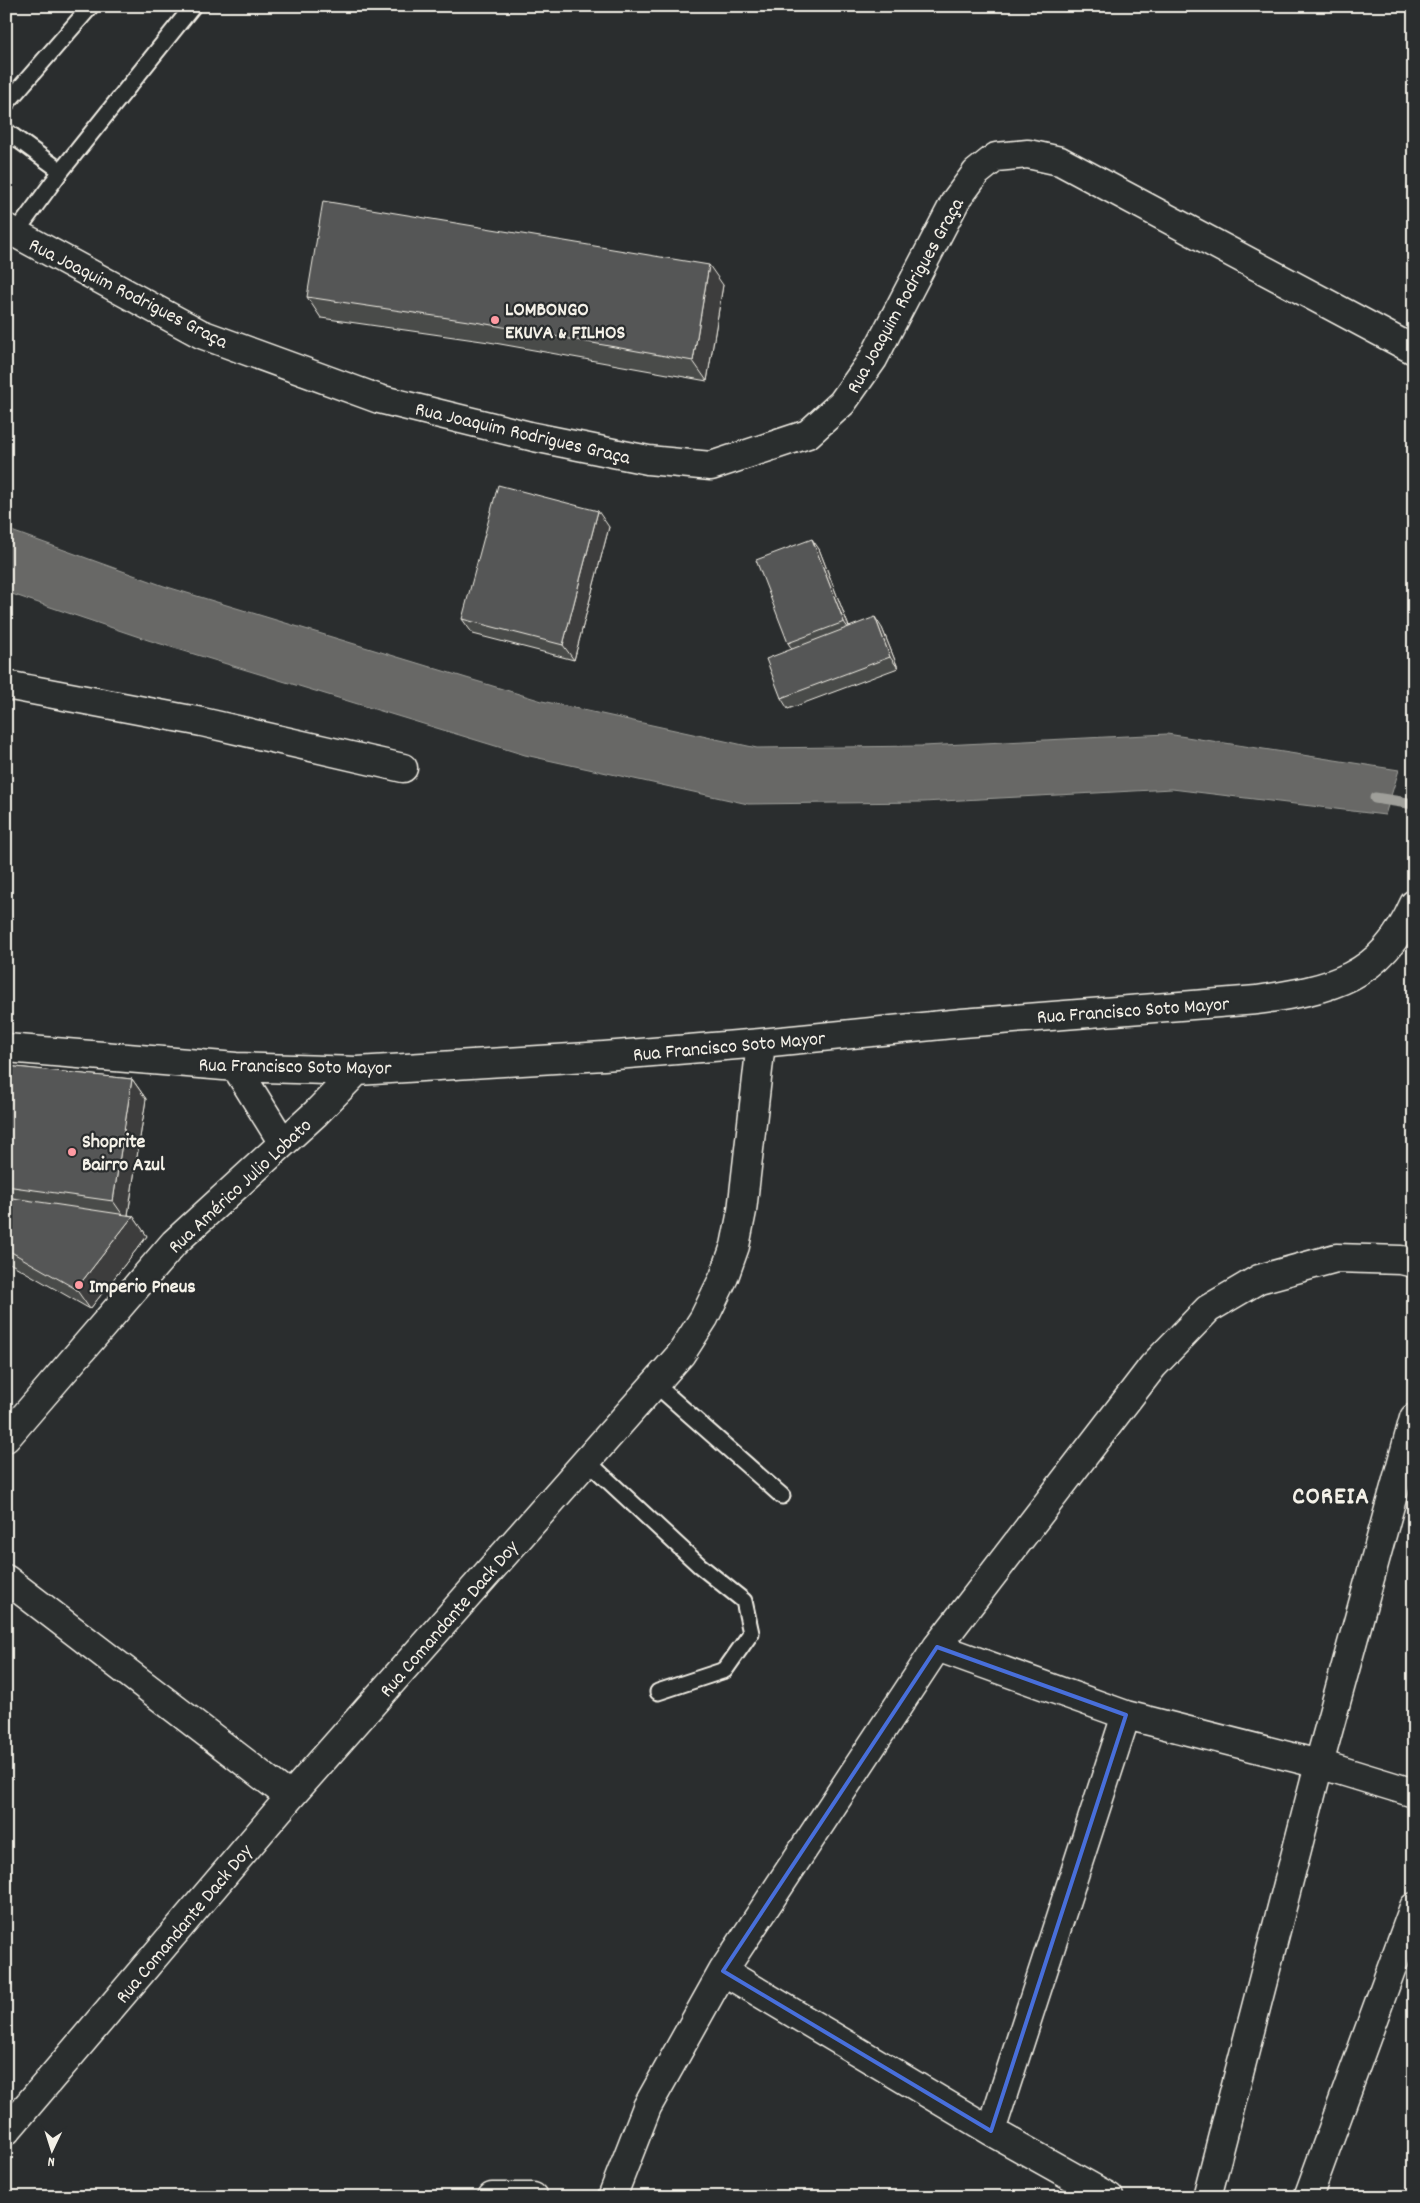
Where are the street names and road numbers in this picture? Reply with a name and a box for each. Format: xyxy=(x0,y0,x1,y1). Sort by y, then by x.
street label: Rua Joaquim Rodrigues Graça xyxy=(841,193,972,399)
street label: Rua Joaquim Rodrigues Graça xyxy=(23,232,233,357)
street label: Rua Joaquim Rodrigues Graça xyxy=(412,397,633,473)
street label: Rua Francisco Soto Mayor xyxy=(1036,991,1231,1033)
street label: Rua Francisco Soto Mayor xyxy=(632,1026,827,1070)
street label: Rua Francisco Soto Mayor xyxy=(198,1052,392,1084)
street label: Rua Américo Julio Lobato xyxy=(163,1113,319,1261)
street label: Rua Comandante Dack Doy xyxy=(374,1535,527,1705)
street label: Rua Comandante Dack Doy xyxy=(110,1839,261,2011)

